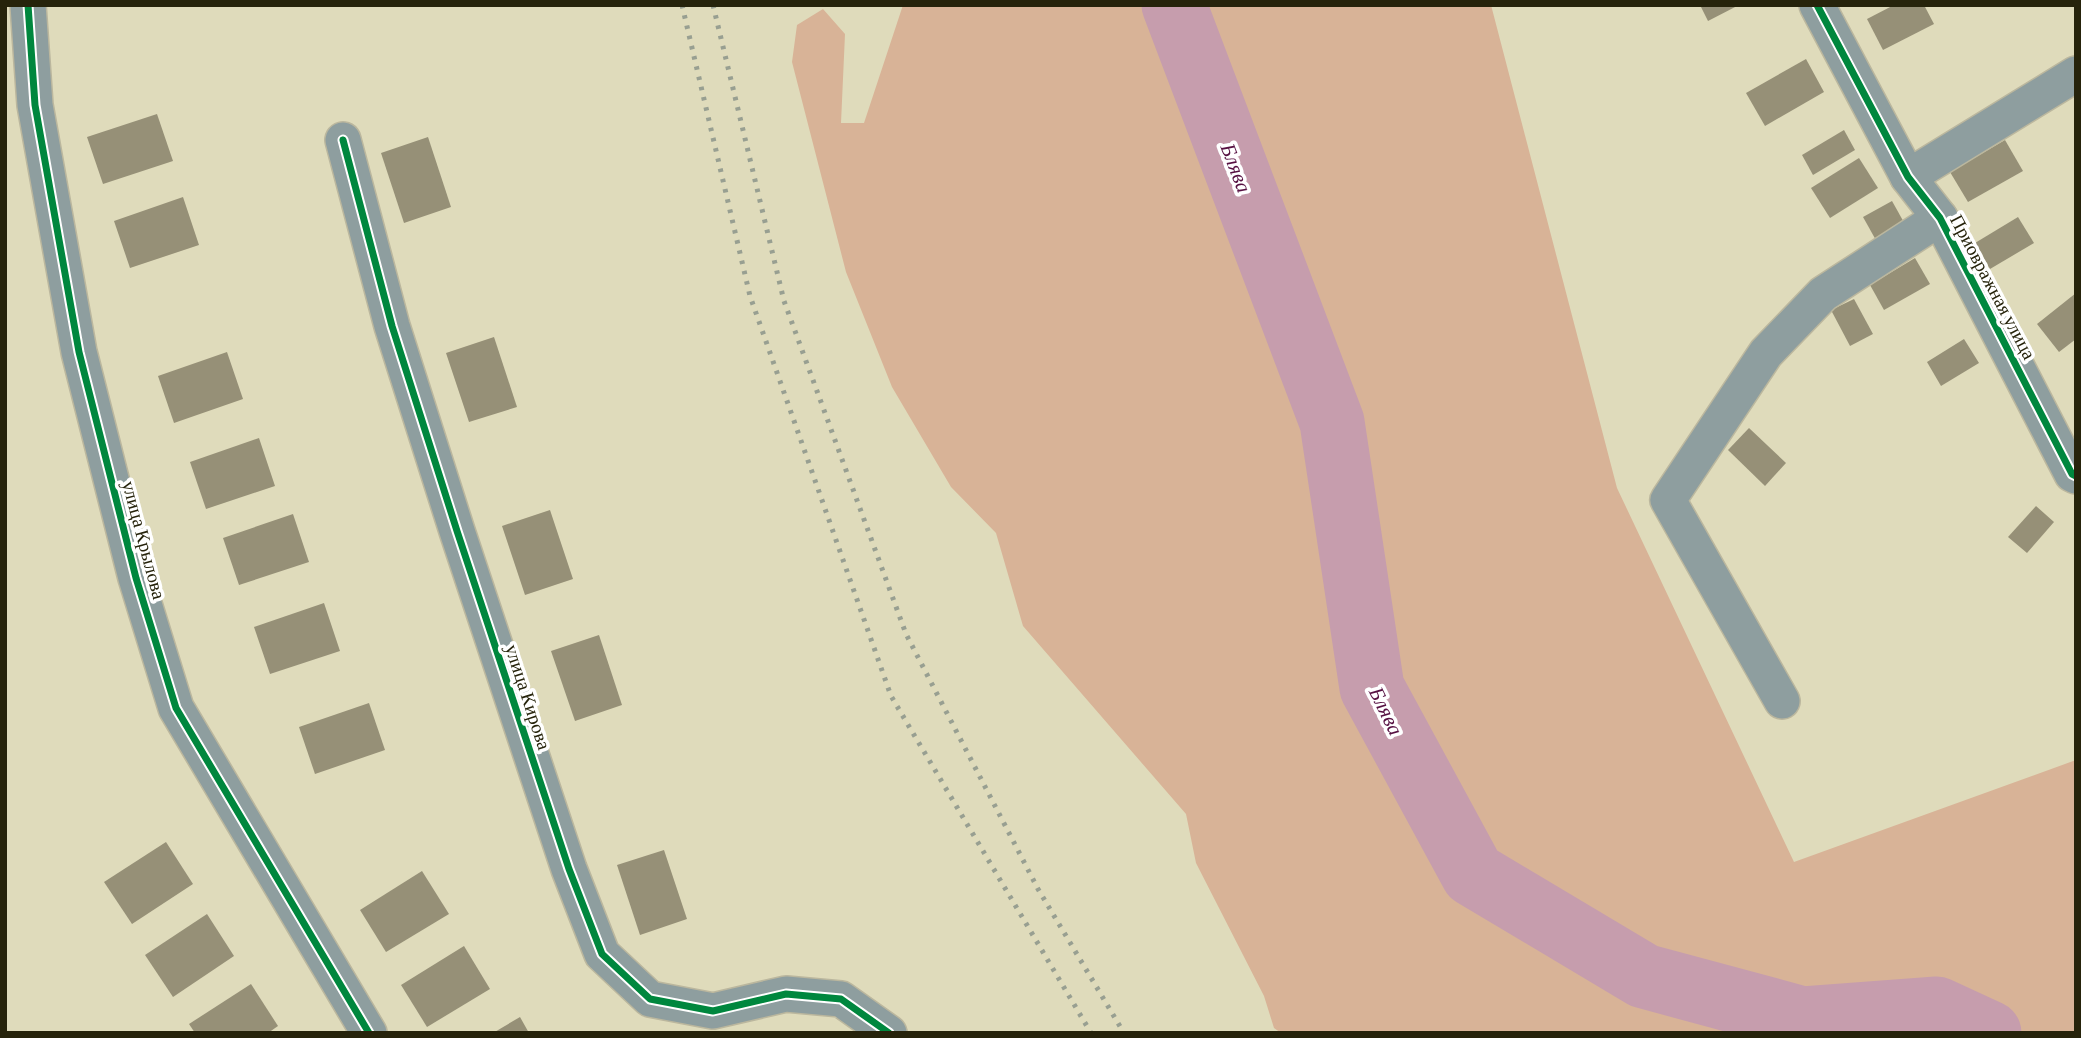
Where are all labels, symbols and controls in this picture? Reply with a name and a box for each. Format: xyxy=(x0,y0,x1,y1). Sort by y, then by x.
water label: Блява xyxy=(1215,139,1256,196)
street label: Приовражная улица xyxy=(1946,211,2040,363)
street label: улица Крылова xyxy=(118,479,170,602)
street label: улица Кирова xyxy=(501,642,555,753)
water label: Блява xyxy=(1364,682,1408,739)

